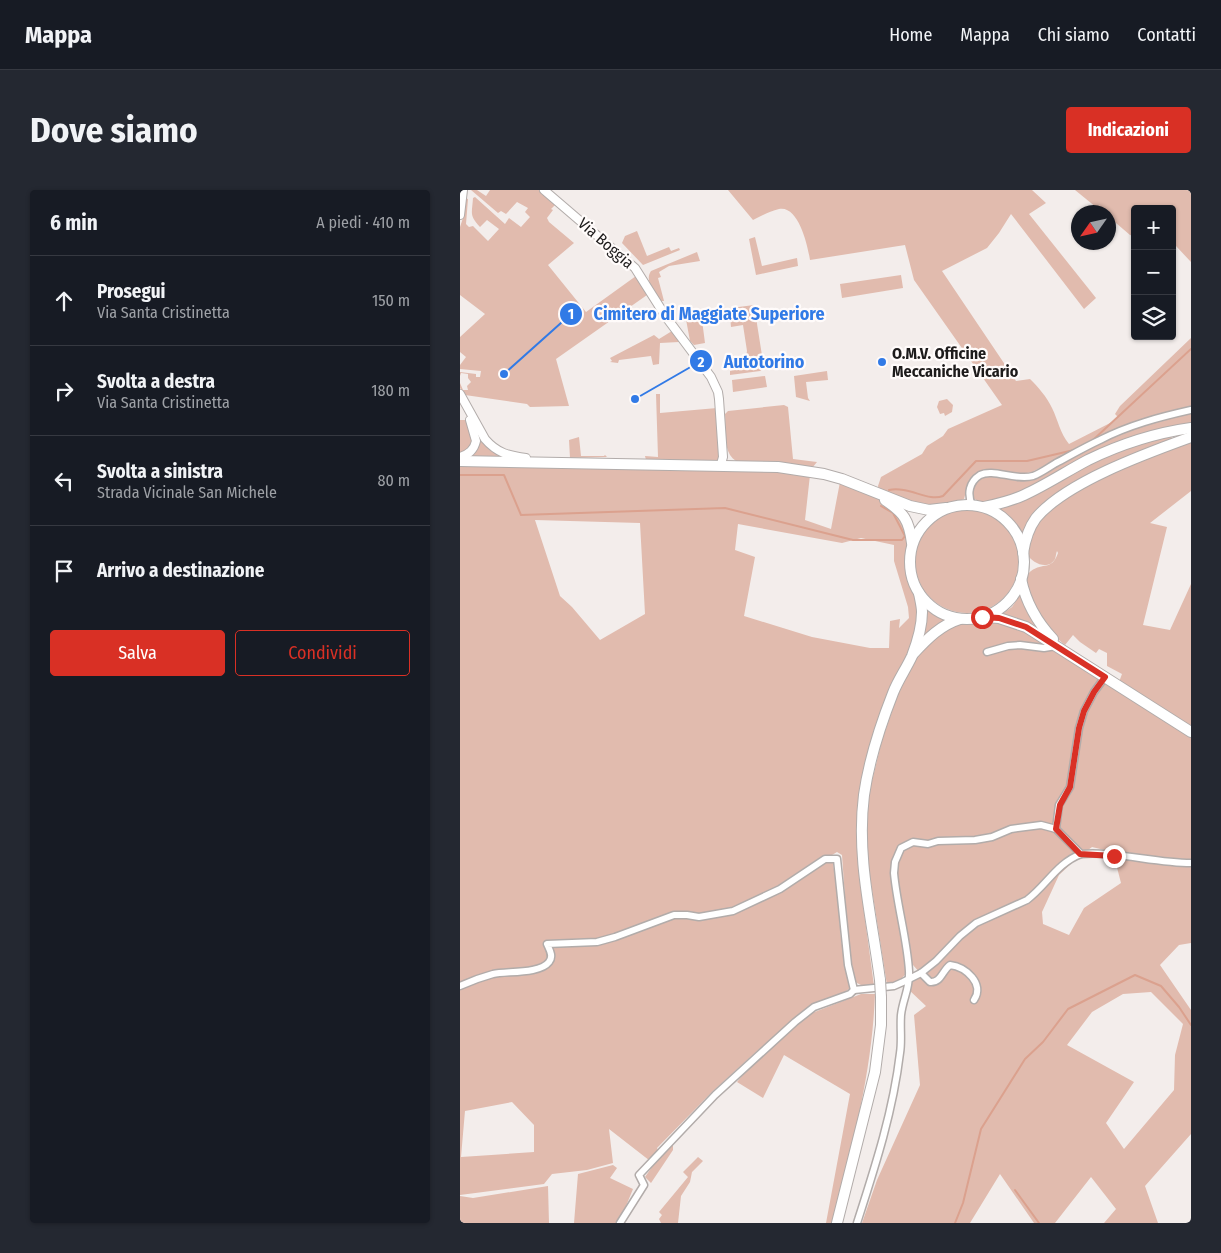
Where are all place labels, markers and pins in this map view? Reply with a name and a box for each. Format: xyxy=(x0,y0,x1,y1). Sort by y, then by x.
callout: Cimitero di Maggiate Superiore xyxy=(559,298,835,331)
place label: O.M.V. Officine Meccaniche Vicario xyxy=(892,344,1019,381)
callout: Autotorino xyxy=(688,345,814,378)
marker: O.M.V. Officine Meccaniche Vicario xyxy=(876,356,888,368)

